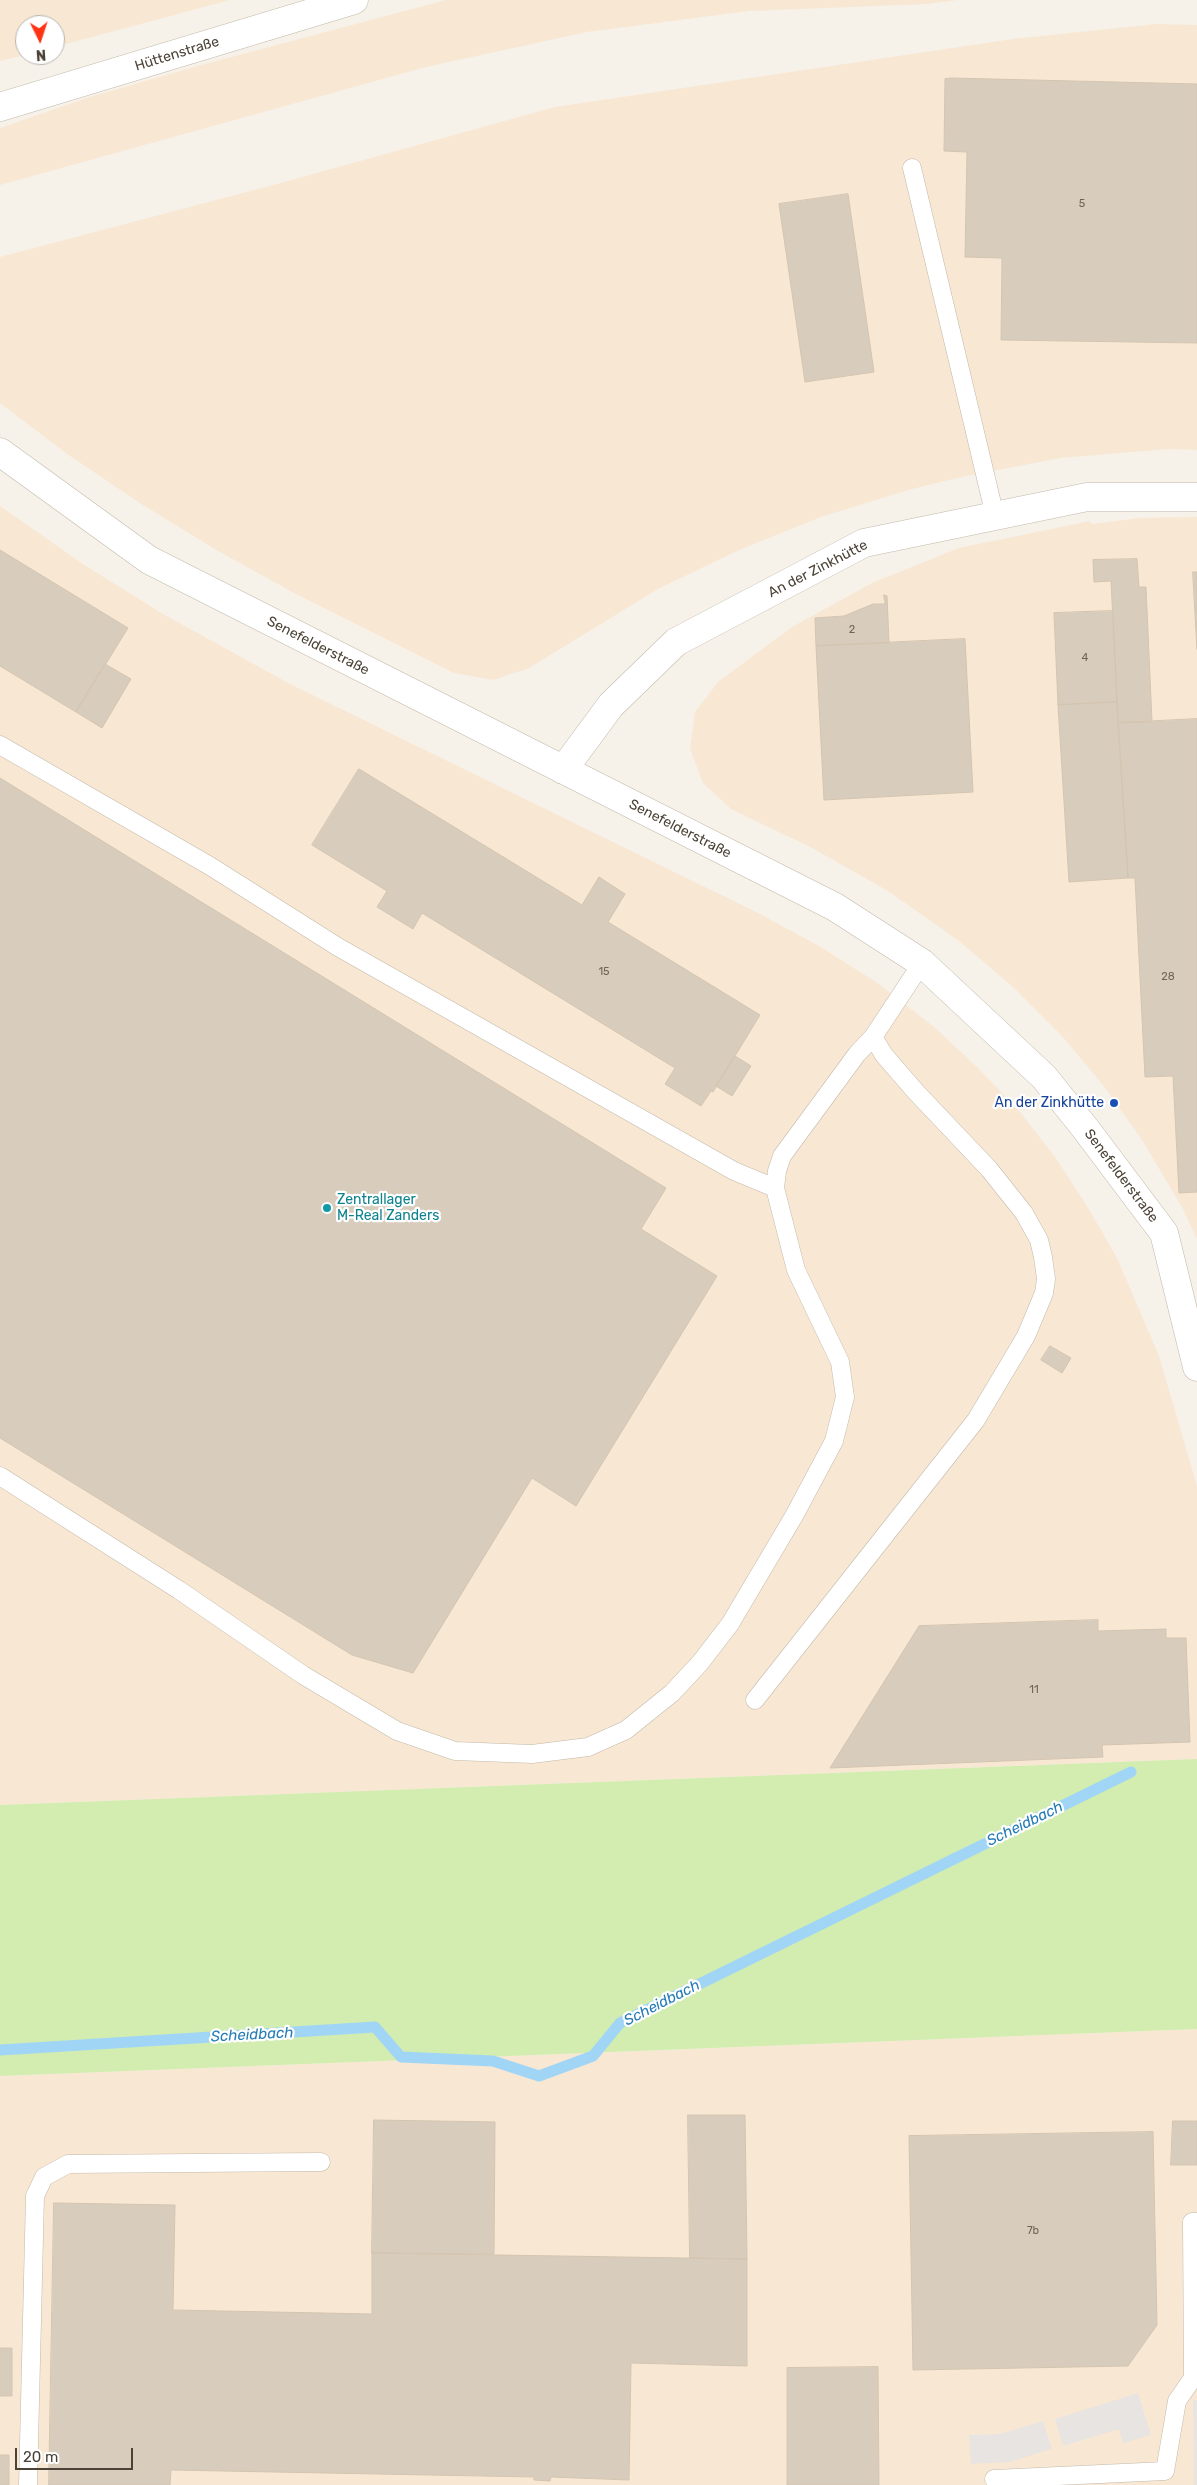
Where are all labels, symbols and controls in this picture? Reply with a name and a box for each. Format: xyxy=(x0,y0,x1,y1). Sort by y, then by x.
north arrow xyxy=(15,15,65,65)
street label: Hüttenstraße xyxy=(133,33,221,75)
text: N xyxy=(35,46,47,63)
house number: 5 xyxy=(1079,197,1085,211)
street label: An der Zinkhütte xyxy=(765,537,871,601)
street label: Senefelderstraße xyxy=(264,613,372,679)
house number: 2 xyxy=(849,623,855,637)
house number: 4 xyxy=(1082,651,1088,665)
street label: Senefelderstraße xyxy=(626,796,734,862)
house number: 15 xyxy=(598,965,610,979)
house number: 28 xyxy=(1161,970,1175,984)
place label: An der Zinkhütte xyxy=(995,1095,1104,1111)
marker: An der Zinkhütte xyxy=(1108,1097,1120,1109)
street label: Senefelderstraße xyxy=(1080,1126,1162,1226)
place label: Zentrallager M-Real Zanders xyxy=(337,1192,439,1224)
marker: Zentrallager M-Real Zanders xyxy=(321,1202,333,1214)
house number: 11 xyxy=(1029,1683,1039,1697)
water label: Scheidbach xyxy=(984,1798,1066,1850)
water label: Scheidbach xyxy=(621,1976,703,2030)
water label: Scheidbach xyxy=(210,2024,294,2046)
house number: 7b xyxy=(1027,2224,1039,2238)
scale bar xyxy=(18,2438,135,2470)
text: 20 m xyxy=(23,2448,58,2466)

